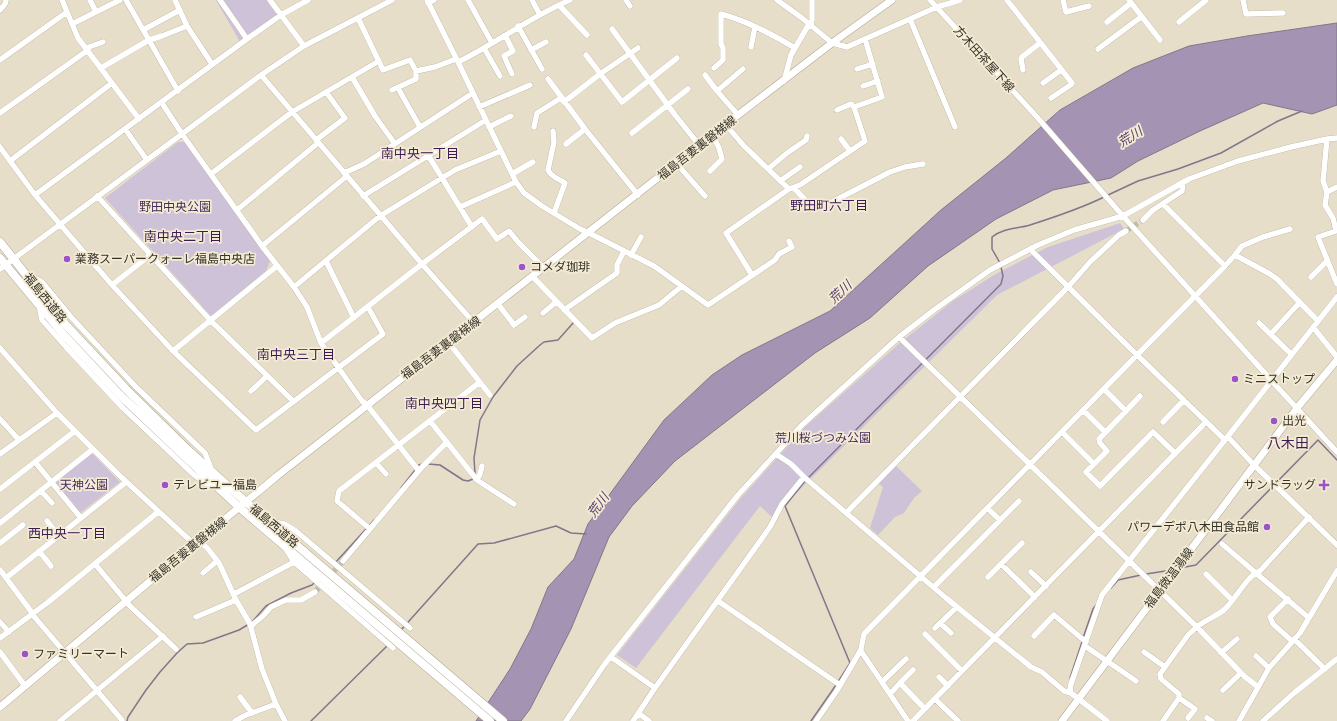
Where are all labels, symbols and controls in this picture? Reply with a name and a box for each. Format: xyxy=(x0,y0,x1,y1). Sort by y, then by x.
street label: 方木田茶屋下線 xyxy=(950,22,1018,96)
street label: 福島吾妻裏磐梯線 xyxy=(654,112,740,184)
water label: 荒川 xyxy=(1114,122,1147,151)
district label: 南中央一丁目 xyxy=(381,145,459,162)
district label: 野田町六丁目 xyxy=(790,197,868,214)
park label: 野田中央公園 xyxy=(139,199,211,215)
district label: 南中央二丁目 xyxy=(144,228,222,245)
place label: 業務スーパークォーレ福島中央店 xyxy=(75,251,255,267)
marker: 業務スーパークォーレ福島中央店 xyxy=(62,254,72,264)
place label: コメダ珈琲 xyxy=(530,259,590,275)
marker: コメダ珈琲 xyxy=(517,262,527,272)
street label: 福島西道路 xyxy=(20,270,70,326)
water label: 荒川 xyxy=(825,276,857,307)
street label: 福島吾妻裏磐梯線 xyxy=(398,313,484,383)
district label: 南中央三丁目 xyxy=(257,346,335,363)
place label: ミニストップ xyxy=(1243,371,1315,387)
marker: ミニストップ xyxy=(1230,374,1240,384)
district label: 南中央四丁目 xyxy=(405,395,483,412)
place label: 出光 xyxy=(1282,413,1306,429)
marker: 出光 xyxy=(1269,416,1279,426)
park label: 荒川桜づつみ公園 xyxy=(775,430,871,446)
district label: 八木田 xyxy=(1267,434,1309,452)
park label: 天神公園 xyxy=(60,477,108,493)
place label: テレビユー福島 xyxy=(173,477,257,493)
place label: サンドラッグ xyxy=(1244,477,1316,493)
marker: テレビユー福島 xyxy=(160,480,170,490)
marker: サンドラッグ xyxy=(1319,480,1329,490)
water label: 荒川 xyxy=(583,488,614,521)
street label: 福島西道路 xyxy=(246,501,302,551)
street label: 福島吾妻裏磐梯線 xyxy=(146,514,230,586)
place label: パワーデポ八木田食品館 xyxy=(1127,519,1259,535)
marker: パワーデポ八木田食品館 xyxy=(1262,522,1272,532)
district label: 西中央一丁目 xyxy=(28,525,106,542)
street label: 福島微温湯線 xyxy=(1141,544,1197,612)
place label: ファミリーマート xyxy=(33,646,129,662)
marker: ファミリーマート xyxy=(20,649,30,659)

